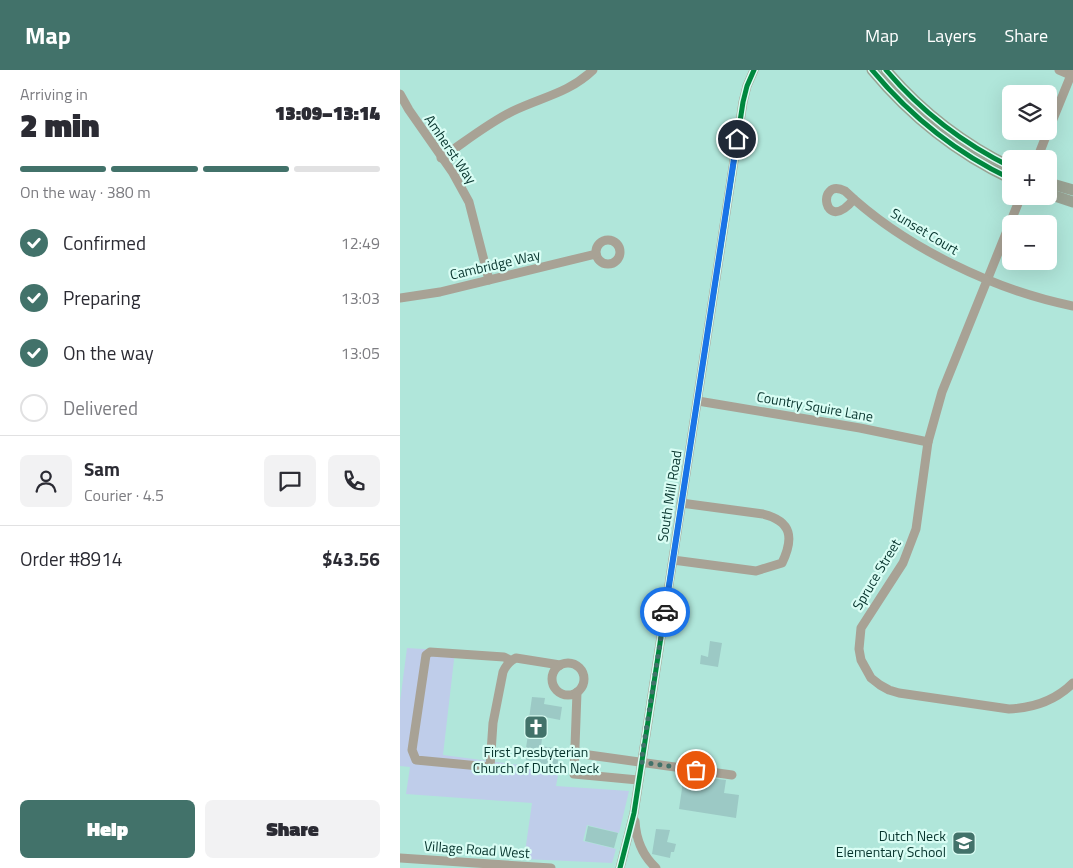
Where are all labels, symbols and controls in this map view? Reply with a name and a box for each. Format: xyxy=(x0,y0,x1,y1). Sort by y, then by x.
text: Map xyxy=(25,17,71,53)
text: Map xyxy=(865,22,899,49)
text: Layers xyxy=(927,22,976,49)
text: Share xyxy=(1004,22,1048,49)
text: Arriving in xyxy=(20,82,88,106)
map controls xyxy=(1002,85,1057,270)
button: layers xyxy=(1002,85,1057,140)
text: 13:09–13:14 xyxy=(275,98,380,127)
text: 2 min xyxy=(20,101,100,149)
street label: Amherst Way xyxy=(420,110,482,188)
pin xyxy=(716,118,758,160)
icon: home xyxy=(723,125,751,153)
button: + xyxy=(1002,150,1057,205)
text: On the way · 380 m xyxy=(20,180,151,204)
street label: Sunset Court xyxy=(887,202,963,260)
button: − xyxy=(1002,215,1057,270)
text: Confirmed xyxy=(63,228,146,257)
icon: check xyxy=(20,229,48,257)
text: 12:49 xyxy=(341,231,380,255)
street label: Cambridge Way xyxy=(448,243,543,285)
text: Preparing xyxy=(63,283,140,312)
icon: check xyxy=(20,284,48,312)
text: 13:03 xyxy=(341,286,380,310)
text: On the way xyxy=(63,338,154,367)
icon: check xyxy=(20,339,48,367)
text: 13:05 xyxy=(341,341,380,365)
street label: Country Squire Lane xyxy=(755,385,875,427)
text: Delivered xyxy=(63,393,138,422)
street label: South Mill Road xyxy=(651,449,687,543)
text: Sam xyxy=(84,454,120,483)
button: person xyxy=(20,455,72,507)
button: chat xyxy=(264,455,316,507)
button: phone xyxy=(328,455,380,507)
text: Courier · 4.5 xyxy=(84,483,164,507)
street label: Spruce Street xyxy=(847,534,906,613)
text: Order #8914 xyxy=(20,544,122,573)
text: $43.56 xyxy=(322,544,380,573)
courier xyxy=(640,587,690,637)
icon: car xyxy=(651,598,679,626)
church icon: First Presbyterian Church of Dutch Neck xyxy=(523,714,549,740)
place label: First Presbyterian Church of Dutch Neck xyxy=(473,741,600,778)
pin xyxy=(675,749,717,791)
icon: bag xyxy=(682,756,710,784)
button: Help xyxy=(20,800,195,858)
button: Share xyxy=(205,800,380,858)
place label: Dutch Neck Elementary School xyxy=(836,825,946,862)
school or university icon: Dutch Neck Elementary School xyxy=(951,830,977,856)
street label: Village Road West xyxy=(423,835,531,863)

